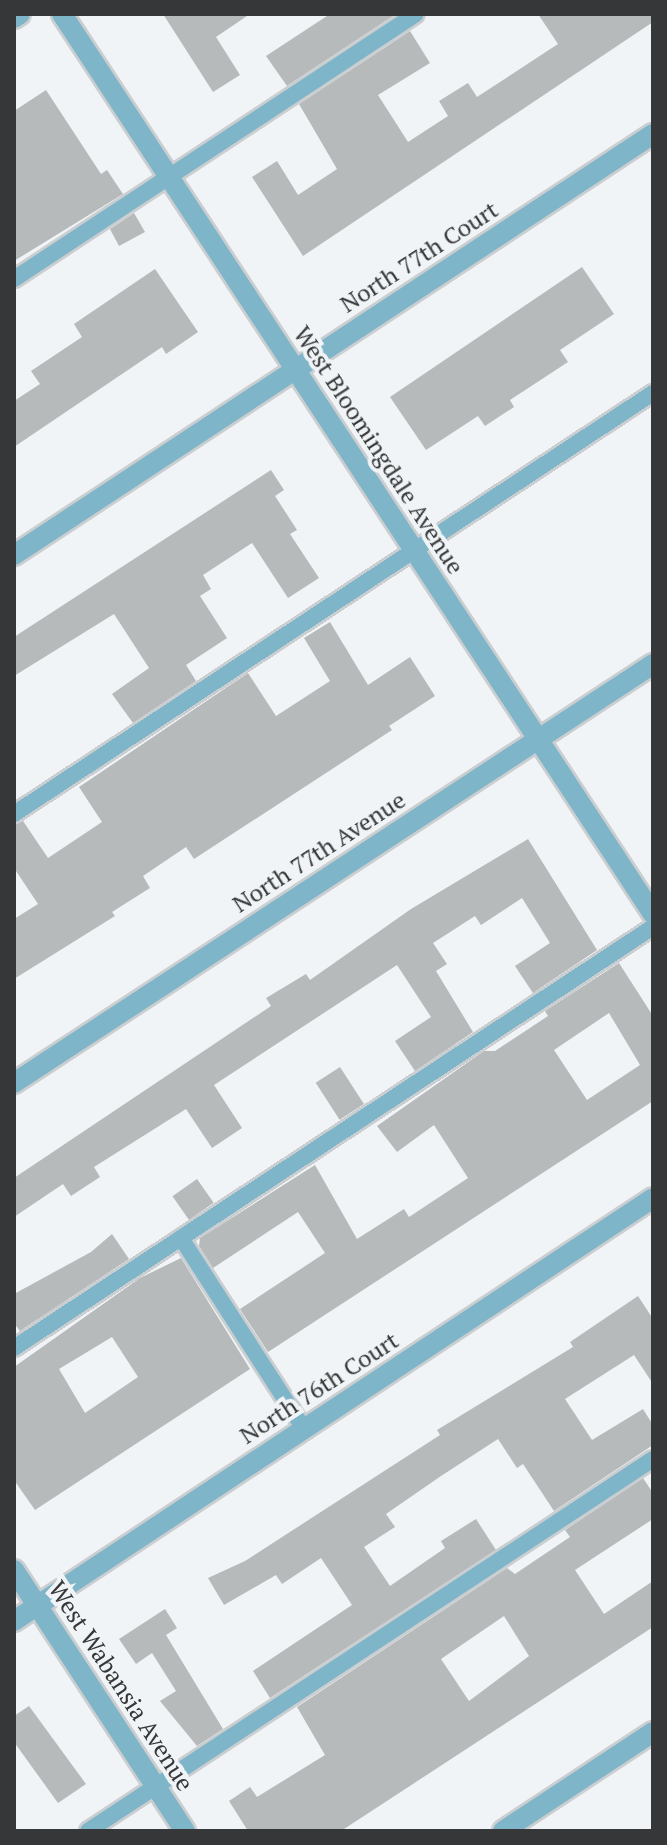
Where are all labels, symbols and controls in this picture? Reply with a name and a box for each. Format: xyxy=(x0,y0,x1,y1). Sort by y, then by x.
street label: North 77th Court xyxy=(335,195,503,319)
street label: West Bloomingdale Avenue xyxy=(288,320,470,580)
street label: North 77th Avenue xyxy=(227,785,411,919)
street label: North 76th Court xyxy=(234,1326,404,1450)
street label: West Wabansia Avenue xyxy=(42,1576,200,1796)

